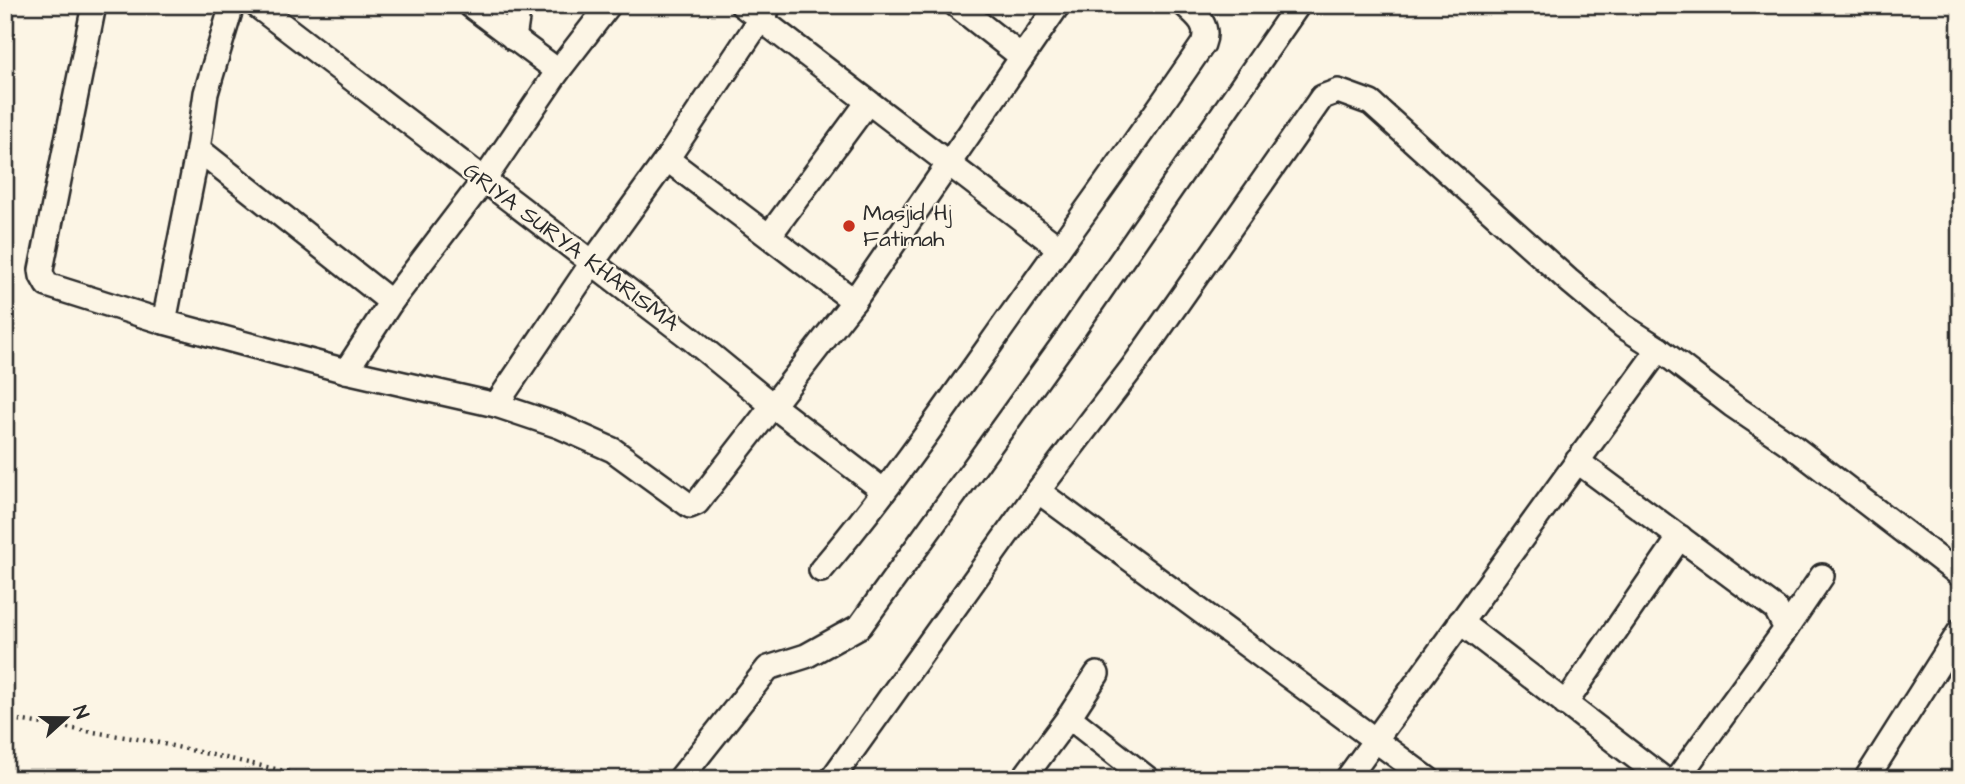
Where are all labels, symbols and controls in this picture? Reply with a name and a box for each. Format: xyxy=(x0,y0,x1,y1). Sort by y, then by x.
street label: GRIYA SURYA KHARISMA xyxy=(456,155,686,339)
place label: Masjid Hj Fatimah xyxy=(863,197,952,255)
marker: Masjid Hj Fatimah xyxy=(841,218,857,234)
north arrow xyxy=(32,682,102,752)
text: N xyxy=(66,702,95,723)

